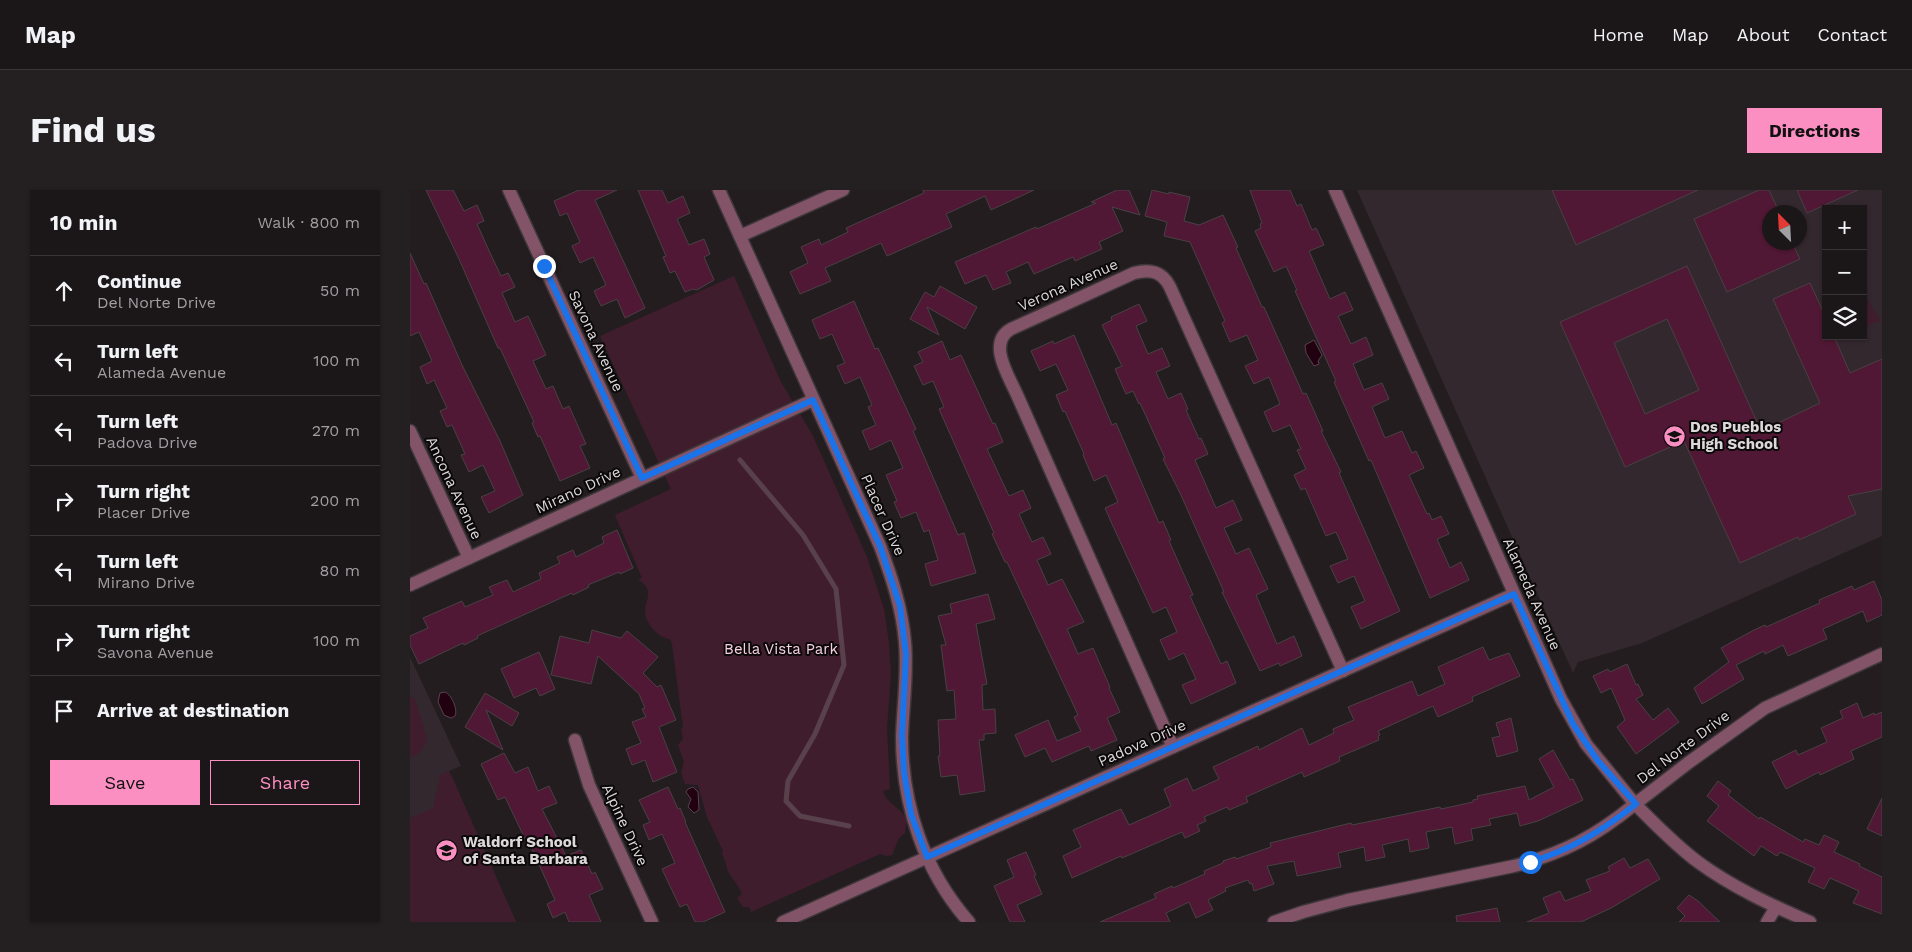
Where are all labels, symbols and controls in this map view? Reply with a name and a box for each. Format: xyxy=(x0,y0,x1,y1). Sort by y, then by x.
text: Map xyxy=(25,21,76,49)
text: Home xyxy=(1593,24,1644,45)
text: Map xyxy=(1672,24,1709,45)
text: About xyxy=(1737,24,1789,45)
text: Contact xyxy=(1817,24,1887,45)
button: Directions xyxy=(1747,108,1882,153)
text: Find us xyxy=(30,109,156,151)
north arrow xyxy=(1762,205,1807,250)
map controls xyxy=(1822,205,1867,340)
button: + xyxy=(1822,205,1867,250)
text: 10 min xyxy=(50,210,117,235)
text: Walk · 800 m xyxy=(258,213,360,232)
button: − xyxy=(1822,250,1867,295)
route end xyxy=(533,255,556,278)
street label: Verona Avenue xyxy=(1015,255,1121,315)
text: Continue xyxy=(97,270,181,293)
icon: ahead xyxy=(50,277,78,305)
text: 50 m xyxy=(320,281,360,300)
street label: Savona Avenue xyxy=(565,288,627,394)
text: Del Norte Drive xyxy=(97,293,216,312)
button: layers xyxy=(1822,295,1867,340)
text: Turn left xyxy=(97,340,178,363)
icon: left xyxy=(50,347,78,375)
text: 100 m xyxy=(313,351,360,370)
text: Alameda Avenue xyxy=(97,363,226,382)
text: Turn left xyxy=(97,410,178,433)
icon: left xyxy=(50,417,78,445)
place label: Dos Pueblos High School xyxy=(1690,418,1781,453)
text: 270 m xyxy=(312,421,360,440)
school or university icon: Dos Pueblos High School xyxy=(1662,424,1686,448)
text: Padova Drive xyxy=(97,433,198,452)
street label: Ancona Avenue xyxy=(422,434,486,542)
street label: Mirano Drive xyxy=(533,462,623,518)
street label: Placer Drive xyxy=(857,471,909,559)
text: Turn right xyxy=(97,480,190,503)
icon: right xyxy=(50,487,78,515)
text: 200 m xyxy=(310,491,360,510)
text: Placer Drive xyxy=(97,503,190,522)
street label: Alameda Avenue xyxy=(1499,535,1565,653)
text: Turn left xyxy=(97,550,178,573)
icon: left xyxy=(50,557,78,585)
text: 80 m xyxy=(319,561,360,580)
text: Mirano Drive xyxy=(97,573,195,592)
text: Turn right xyxy=(97,620,190,643)
icon: right xyxy=(50,627,78,655)
text: 100 m xyxy=(313,631,360,650)
park label: Bella Vista Park xyxy=(724,640,838,658)
text: Savona Avenue xyxy=(97,643,214,662)
icon: arrive xyxy=(50,697,78,725)
text: Arrive at destination xyxy=(97,699,289,722)
street label: Del Norte Drive xyxy=(1633,706,1733,788)
street label: Padova Drive xyxy=(1095,716,1189,770)
button: Save xyxy=(50,760,200,805)
button: Share xyxy=(210,760,360,805)
street label: Alpine Drive xyxy=(598,781,652,869)
place label: Waldorf School of Santa Barbara xyxy=(463,833,588,868)
school or university icon: Waldorf School of Santa Barbara xyxy=(435,839,459,863)
route start xyxy=(1519,851,1542,874)

